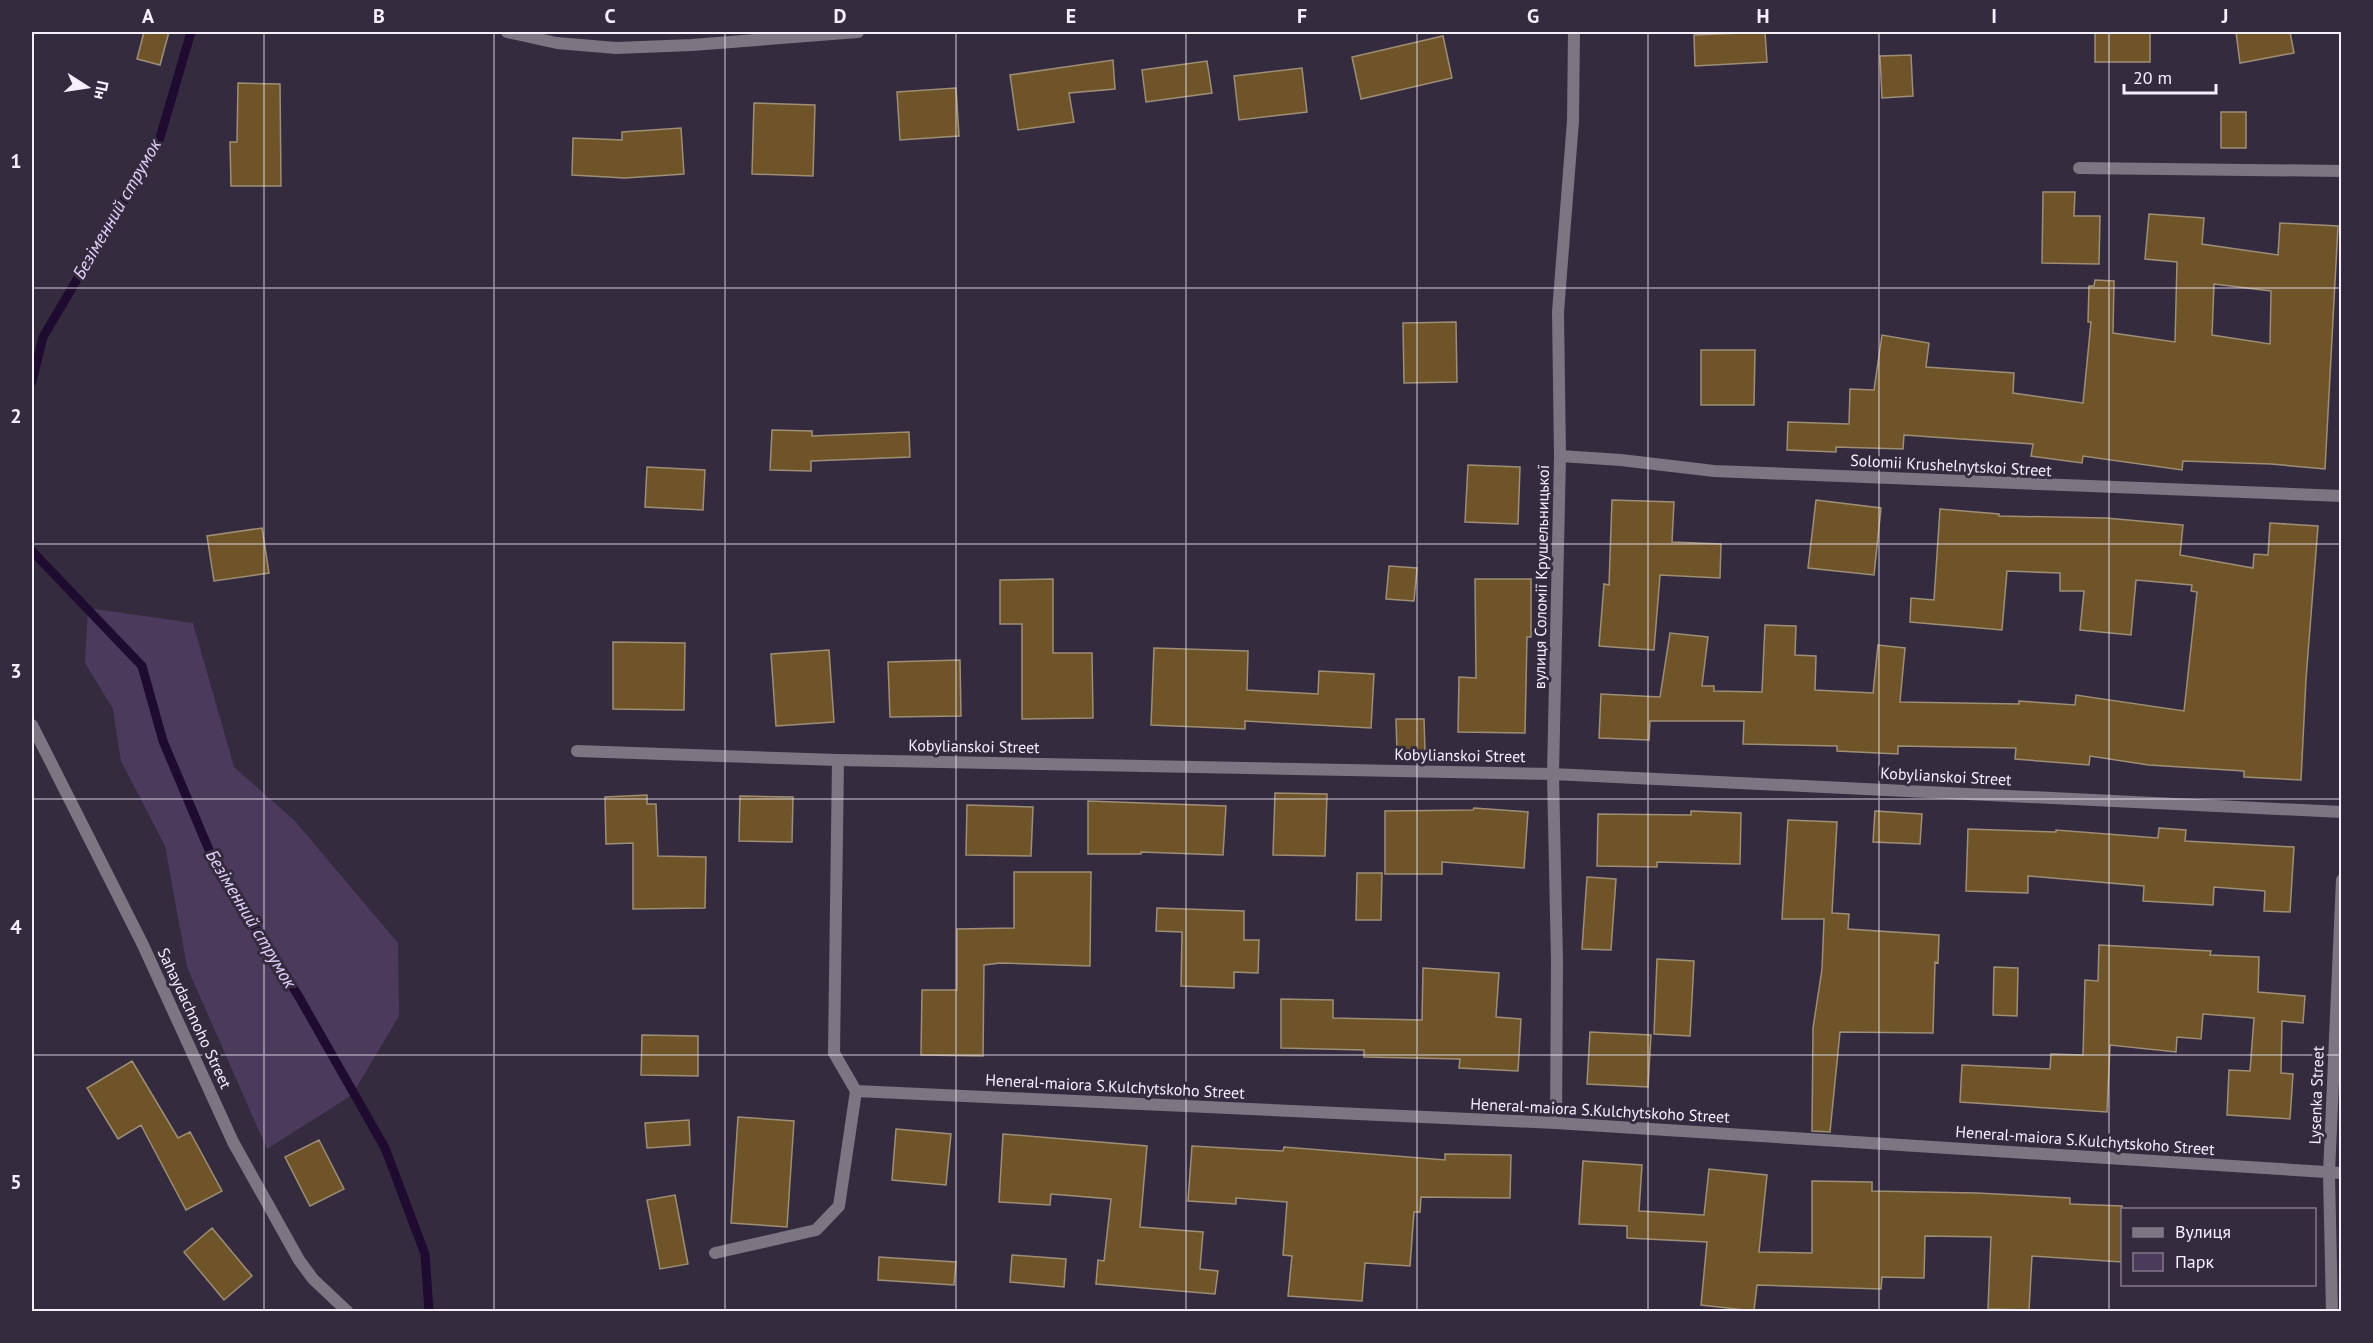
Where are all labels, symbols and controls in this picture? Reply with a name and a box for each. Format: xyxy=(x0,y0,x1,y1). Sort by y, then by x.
text: A xyxy=(142,3,155,29)
text: B xyxy=(373,3,385,29)
text: C xyxy=(604,3,616,29)
text: D xyxy=(834,3,847,29)
text: E xyxy=(1066,3,1076,29)
text: F xyxy=(1297,3,1307,29)
text: G xyxy=(1527,3,1539,29)
text: H xyxy=(1756,3,1770,29)
text: I xyxy=(1991,3,1997,29)
text: J xyxy=(2221,3,2228,29)
north arrow xyxy=(57,57,117,117)
scale bar xyxy=(2124,57,2216,95)
text: 20 m xyxy=(2133,66,2172,89)
text: Пн xyxy=(90,79,113,101)
water label: Безіменний струмок xyxy=(67,134,166,283)
text: 1 xyxy=(10,148,22,174)
text: 2 xyxy=(10,403,22,429)
street label: Solomii Krushelnytskoi Street xyxy=(1850,450,2053,480)
street label: вулиця Соломії Крушельницької xyxy=(1529,465,1553,689)
text: 3 xyxy=(10,658,22,684)
street label: Kobylianskoi Street xyxy=(908,735,1040,757)
street label: Kobylianskoi Street xyxy=(1394,744,1526,766)
street label: Kobylianskoi Street xyxy=(1880,763,2013,789)
water label: Безіменний струмок xyxy=(201,845,302,993)
text: 4 xyxy=(10,914,22,940)
street label: Sahaydachnoho Street xyxy=(154,944,237,1092)
street label: Lysenka Street xyxy=(2304,1045,2328,1145)
street label: Heneral-maiora S.Kulchytskoho Street xyxy=(985,1069,1246,1103)
street label: Heneral-maiora S.Kulchytskoho Street xyxy=(1470,1093,1731,1127)
street label: Heneral-maiora S.Kulchytskoho Street xyxy=(1955,1121,2216,1159)
text: 5 xyxy=(10,1169,22,1195)
legend xyxy=(2121,1208,2316,1286)
text: Вулиця xyxy=(2175,1220,2231,1243)
text: Парк xyxy=(2175,1250,2215,1273)

